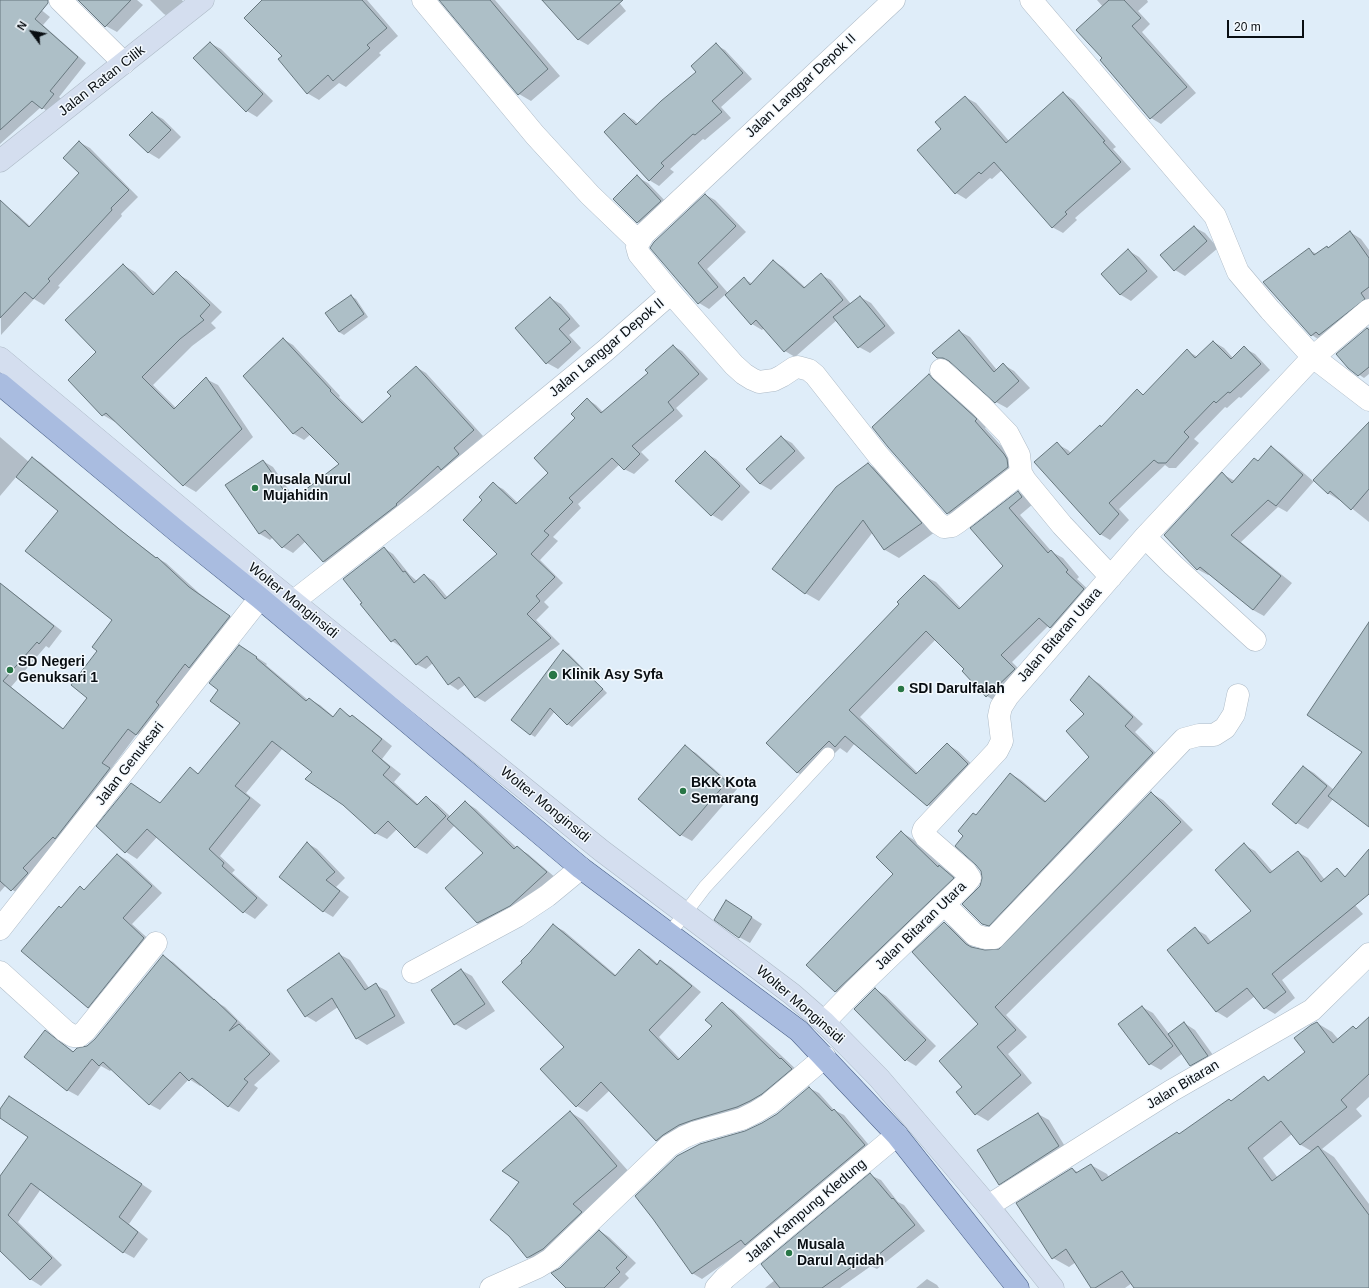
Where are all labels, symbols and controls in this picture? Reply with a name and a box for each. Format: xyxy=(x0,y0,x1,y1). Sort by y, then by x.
north arrow xyxy=(12,12,52,52)
scale bar xyxy=(1229,12,1306,38)
text: N xyxy=(15,19,29,32)
text: 20 m xyxy=(1234,20,1261,34)
street label: Jalan Langgar Depok II xyxy=(742,30,860,142)
street label: Jalan Ratan Cilik xyxy=(55,42,149,120)
street label: Jalan Langgar Depok II xyxy=(546,295,668,401)
place label: Musala Nurul Mujahidin xyxy=(263,472,351,504)
marker: Musala Nurul Mujahidin xyxy=(250,483,260,493)
street label: Wolter Monginsidi xyxy=(245,560,341,642)
street label: Jalan Bitaran Utara xyxy=(1014,584,1106,686)
place label: SD Negeri Genuksari 1 xyxy=(18,654,98,686)
marker: SD Negeri Genuksari 1 xyxy=(5,665,15,675)
place label: Klinik Asy Syfa xyxy=(562,667,663,683)
marker: Klinik Asy Syfa xyxy=(547,669,559,681)
place label: SDI Darulfalah xyxy=(909,681,1005,697)
marker: SDI Darulfalah xyxy=(896,684,906,694)
street label: Jalan Genuksari xyxy=(92,719,168,809)
street label: Wolter Monginsidi xyxy=(497,764,593,846)
place label: BKK Kota Semarang xyxy=(691,775,759,808)
marker: BKK Kota Semarang xyxy=(678,786,688,796)
street label: Jalan Bitaran Utara xyxy=(872,878,970,974)
street label: Wolter Monginsidi xyxy=(753,962,847,1048)
street label: Jalan Bitaran xyxy=(1144,1057,1222,1113)
street label: Jalan Kampung Kledung xyxy=(742,1156,870,1266)
place label: Musala Darul Aqidah xyxy=(797,1237,884,1270)
marker: Musala Darul Aqidah xyxy=(784,1248,794,1258)

